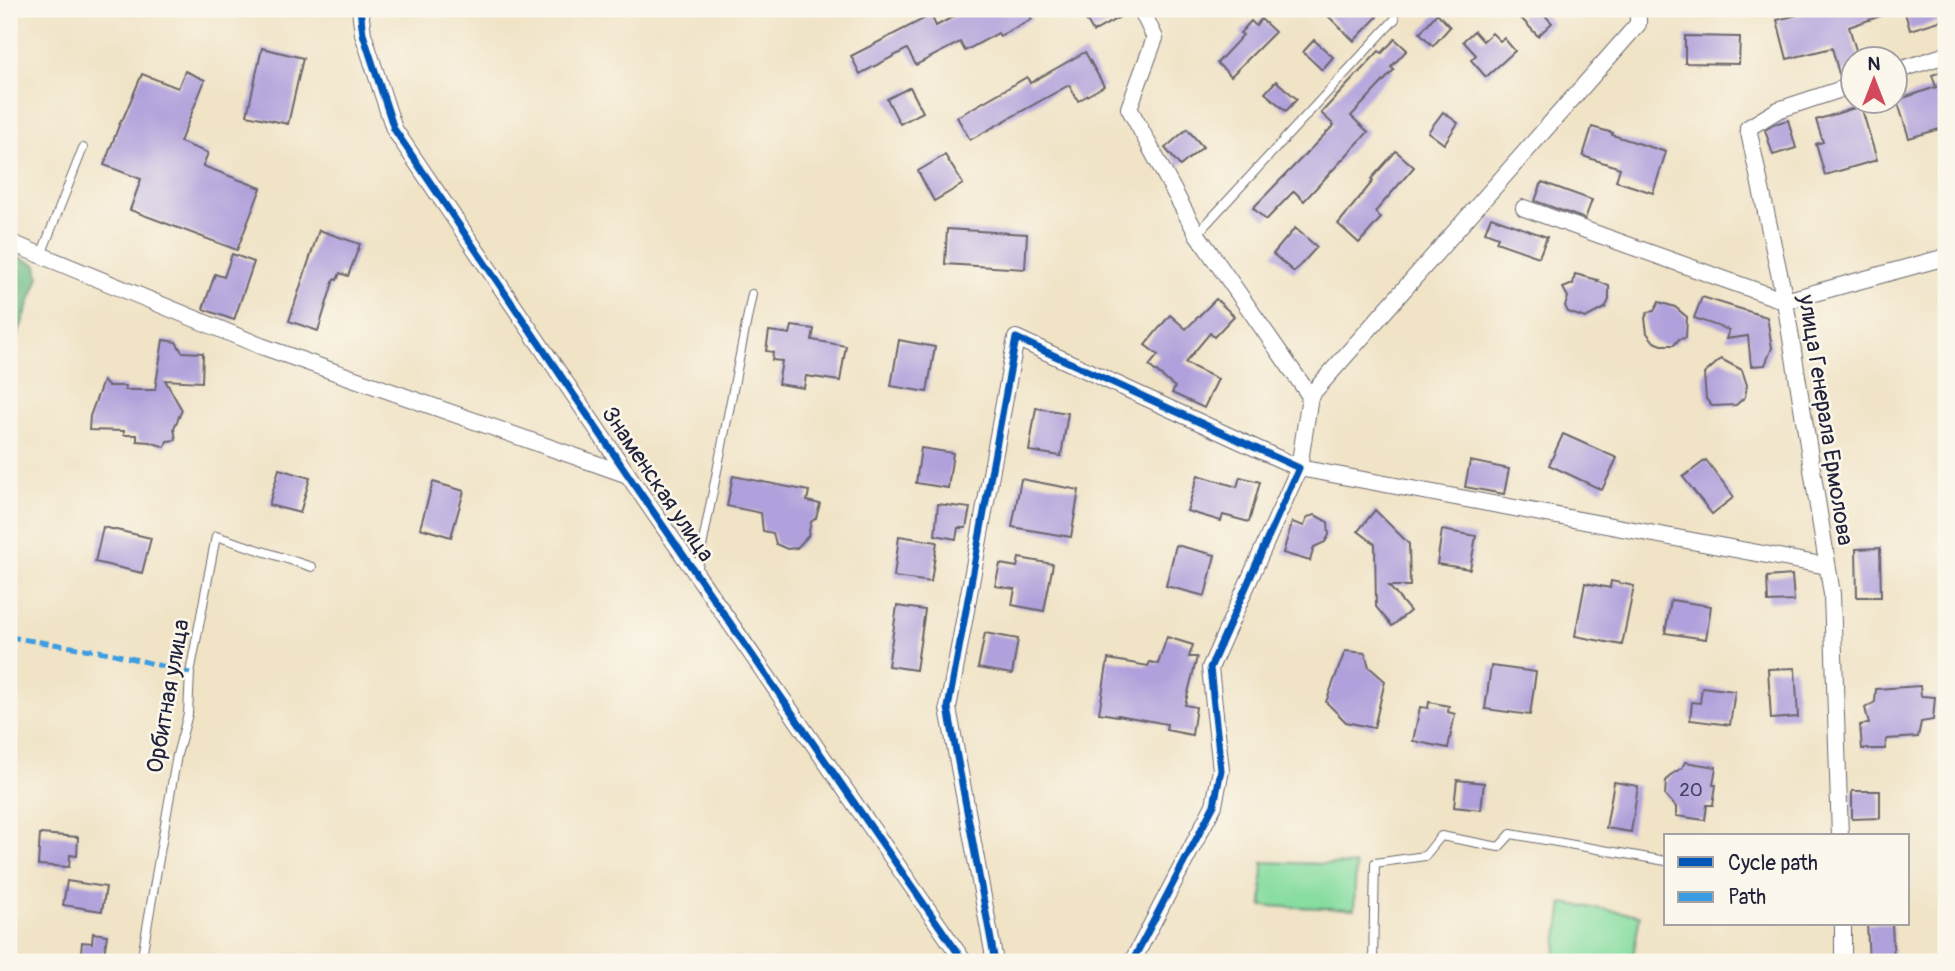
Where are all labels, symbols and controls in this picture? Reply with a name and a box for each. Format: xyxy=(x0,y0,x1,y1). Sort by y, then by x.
north arrow xyxy=(1840,46,1910,116)
text: N xyxy=(1868,52,1881,76)
street label: улица Генерала Ермолова xyxy=(1792,292,1860,547)
street label: Знаменская улица xyxy=(595,401,721,567)
street label: Орбитная улица xyxy=(140,617,196,775)
house number: 20 xyxy=(1679,778,1703,802)
legend xyxy=(1664,834,1910,926)
text: Cycle path xyxy=(1728,850,1818,877)
text: Path xyxy=(1728,884,1766,911)

